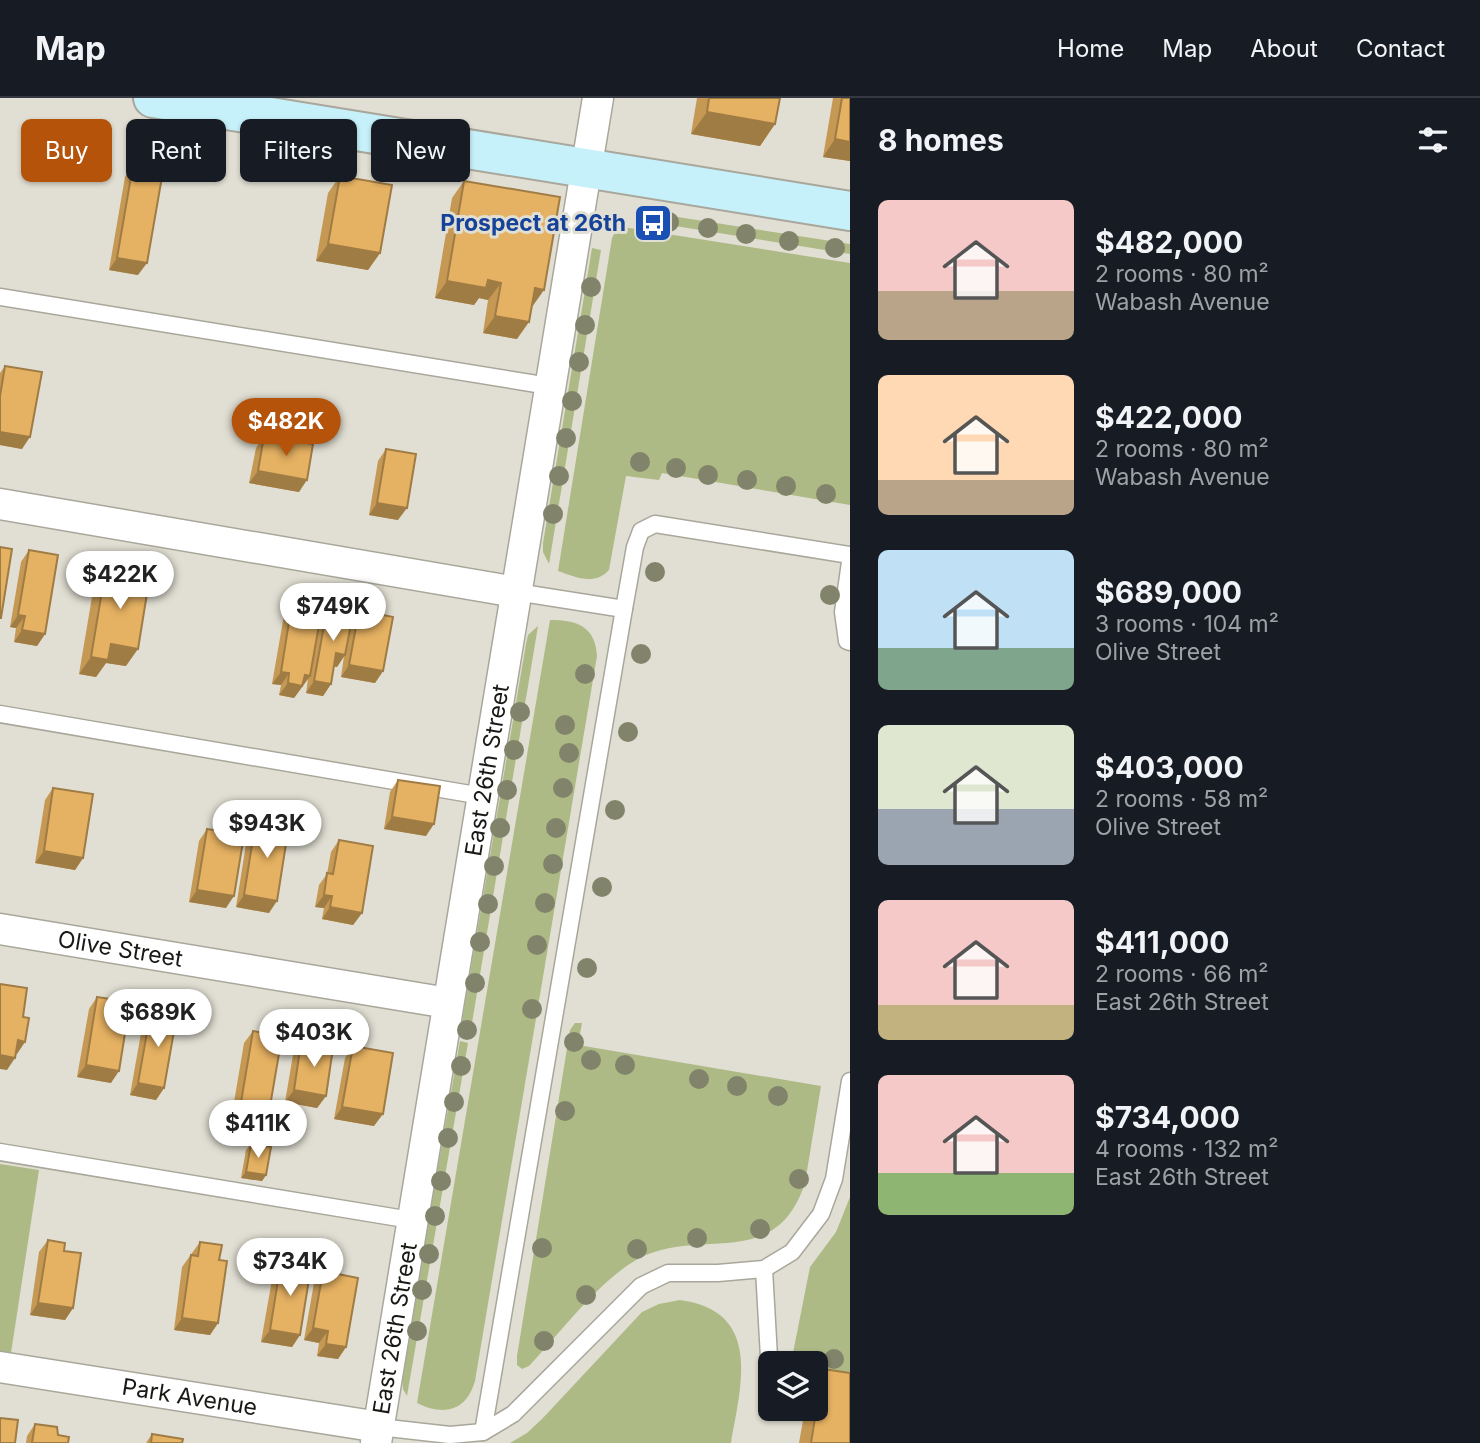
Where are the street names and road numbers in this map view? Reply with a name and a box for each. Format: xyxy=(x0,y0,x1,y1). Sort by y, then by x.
street label: East 26th Street xyxy=(459,682,515,858)
street label: Olive Street xyxy=(56,925,185,973)
street label: East 26th Street xyxy=(367,1240,423,1417)
street label: Park Avenue xyxy=(120,1373,259,1422)

